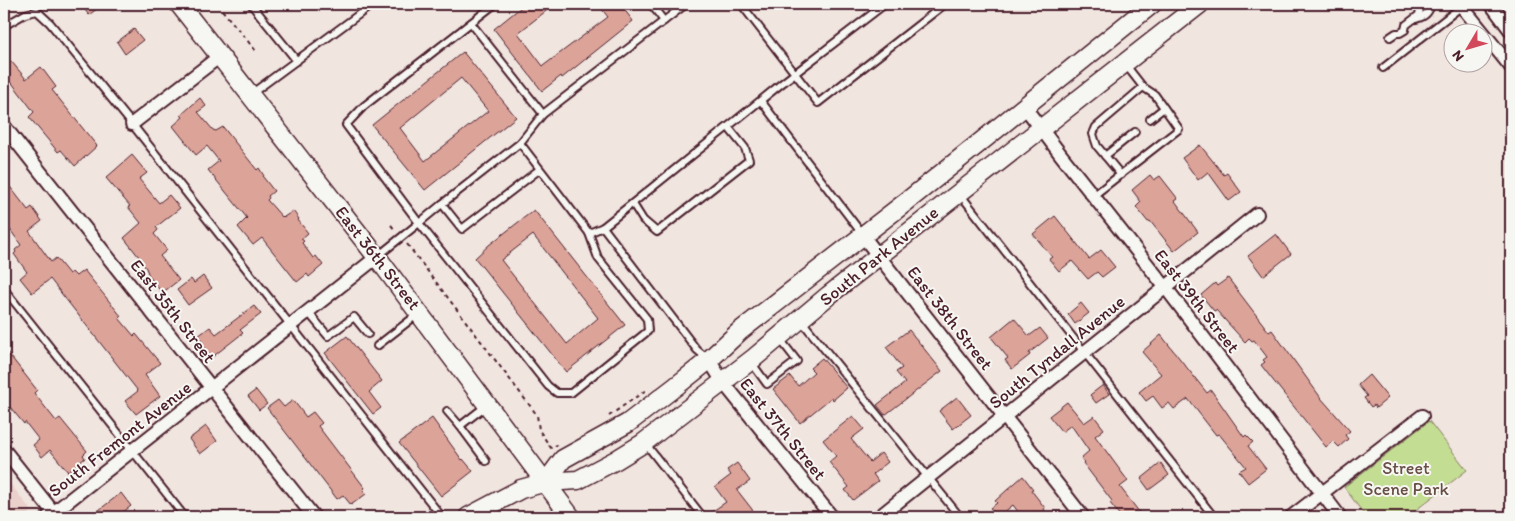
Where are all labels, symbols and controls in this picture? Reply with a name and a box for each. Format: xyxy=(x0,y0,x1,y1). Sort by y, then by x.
north arrow xyxy=(1442,22,1492,72)
text: N xyxy=(1449,47,1468,65)
street label: South Park Avenue xyxy=(815,201,943,311)
street label: East 36th Street xyxy=(331,202,426,315)
street label: East 39th Street xyxy=(1150,245,1245,357)
street label: East 35th Street xyxy=(126,255,221,368)
street label: East 38th Street xyxy=(902,262,998,375)
street label: South Tyndall Avenue xyxy=(985,290,1129,414)
street label: East 37th Street xyxy=(735,373,831,485)
street label: South Fremont Avenue xyxy=(44,376,196,502)
park label: Street Scene Park xyxy=(1363,457,1449,500)

